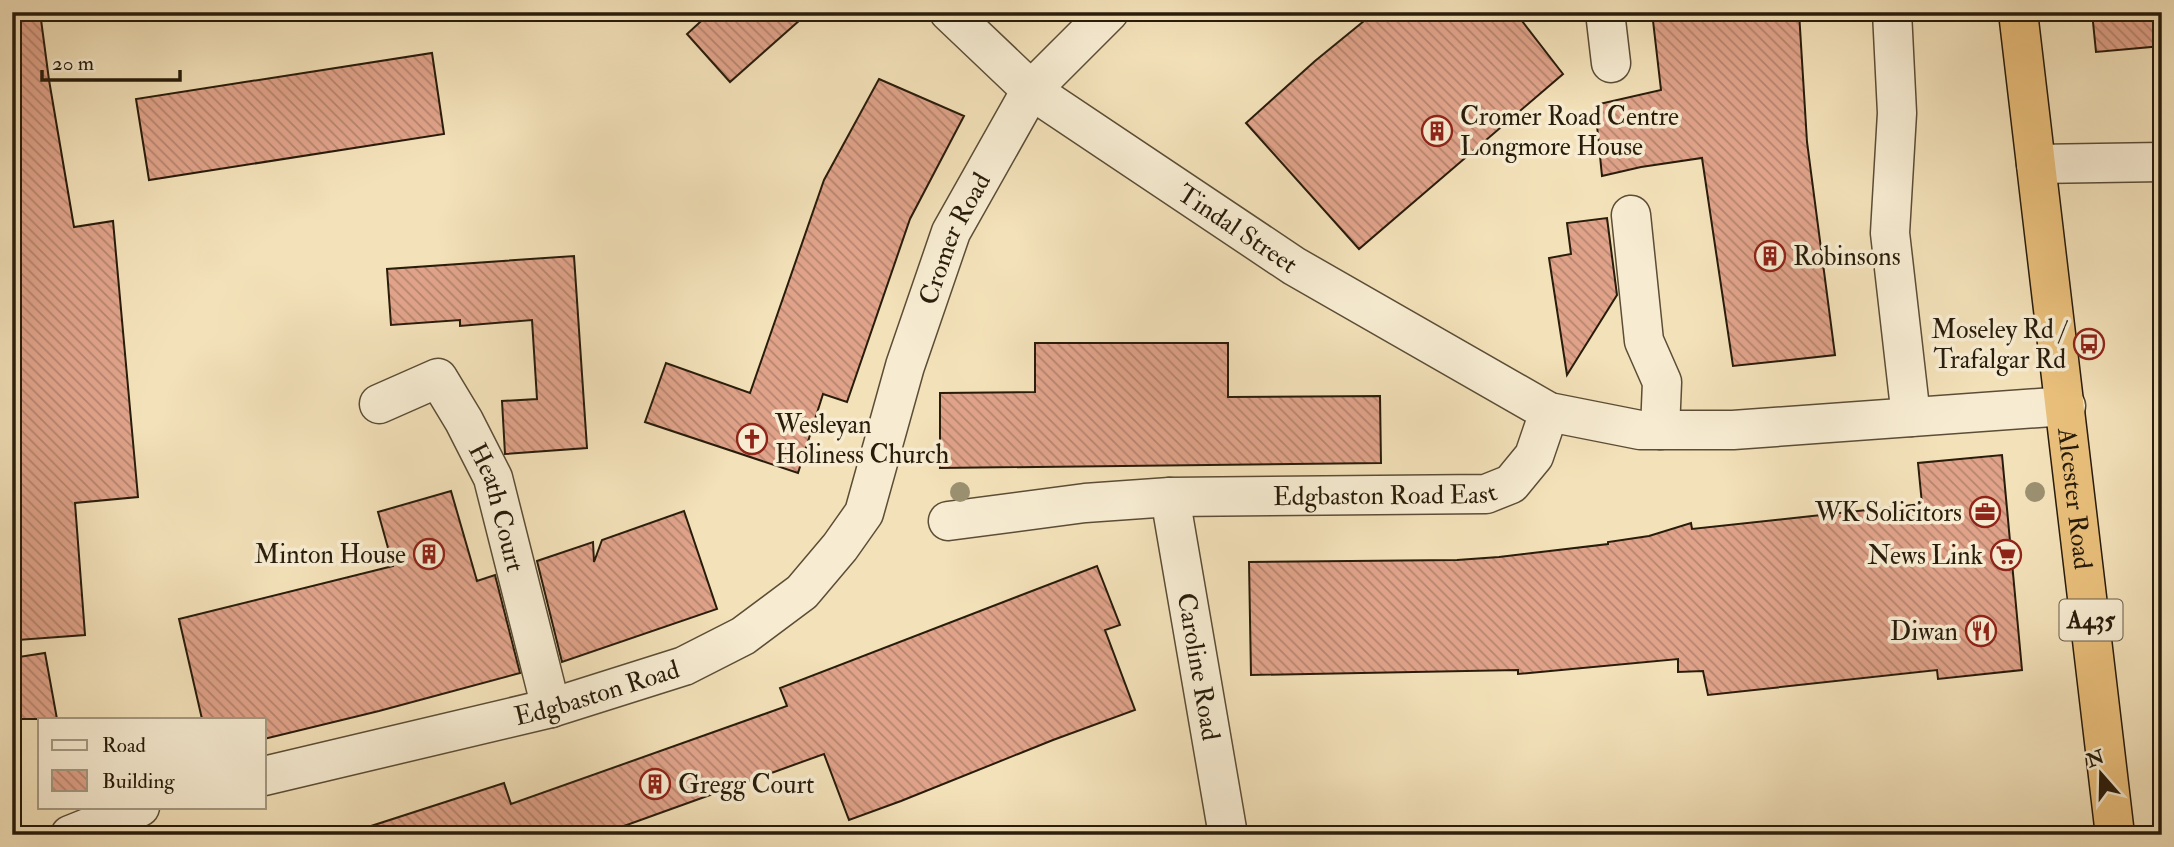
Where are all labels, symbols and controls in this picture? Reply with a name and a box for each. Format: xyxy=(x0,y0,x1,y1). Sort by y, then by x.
scale bar xyxy=(42,38,180,82)
text: 20 m xyxy=(52,50,94,77)
place label: Cromer Road Centre Longmore House xyxy=(1460,101,1679,163)
building icon: Cromer Road Centre Longmore House xyxy=(1420,114,1454,148)
street label: Cromer Road xyxy=(912,167,998,309)
street label: Tindal Street xyxy=(1171,178,1303,281)
building icon: Robinsons xyxy=(1753,239,1787,273)
place label: Robinsons xyxy=(1793,241,1901,273)
place label: Moseley Rd / Trafalgar Rd xyxy=(1931,314,2068,376)
bus stop icon: Moseley Rd / Trafalgar Rd xyxy=(2072,327,2106,361)
place label: Wesleyan Holiness Church xyxy=(774,409,950,471)
church icon: Wesleyan Holiness Church xyxy=(735,422,769,456)
street label: Alcester Road xyxy=(2050,425,2099,571)
street label: Heath Court xyxy=(461,438,531,575)
street label: Edgbaston Road East xyxy=(1273,476,1502,513)
office icon: WK Solicitors xyxy=(1968,495,2002,529)
place label: WK Solicitors xyxy=(1814,497,1962,529)
building icon: Minton House xyxy=(412,537,446,571)
supermarket icon: News Link xyxy=(1989,538,2023,572)
place label: Minton House xyxy=(254,539,406,571)
place label: News Link xyxy=(1867,540,1984,572)
street label: Caroline Road xyxy=(1170,590,1227,743)
road number: A435 xyxy=(2060,600,2122,640)
restaurant icon: Diwan xyxy=(1964,614,1998,648)
place label: Diwan xyxy=(1890,616,1958,648)
street label: Edgbaston Road xyxy=(511,653,684,733)
legend xyxy=(38,718,266,808)
text: Road xyxy=(102,732,147,759)
north arrow xyxy=(2066,738,2136,808)
text: N xyxy=(2082,744,2109,773)
building icon: Gregg Court xyxy=(638,767,672,801)
text: Building xyxy=(102,768,175,795)
place label: Gregg Court xyxy=(678,769,815,801)

